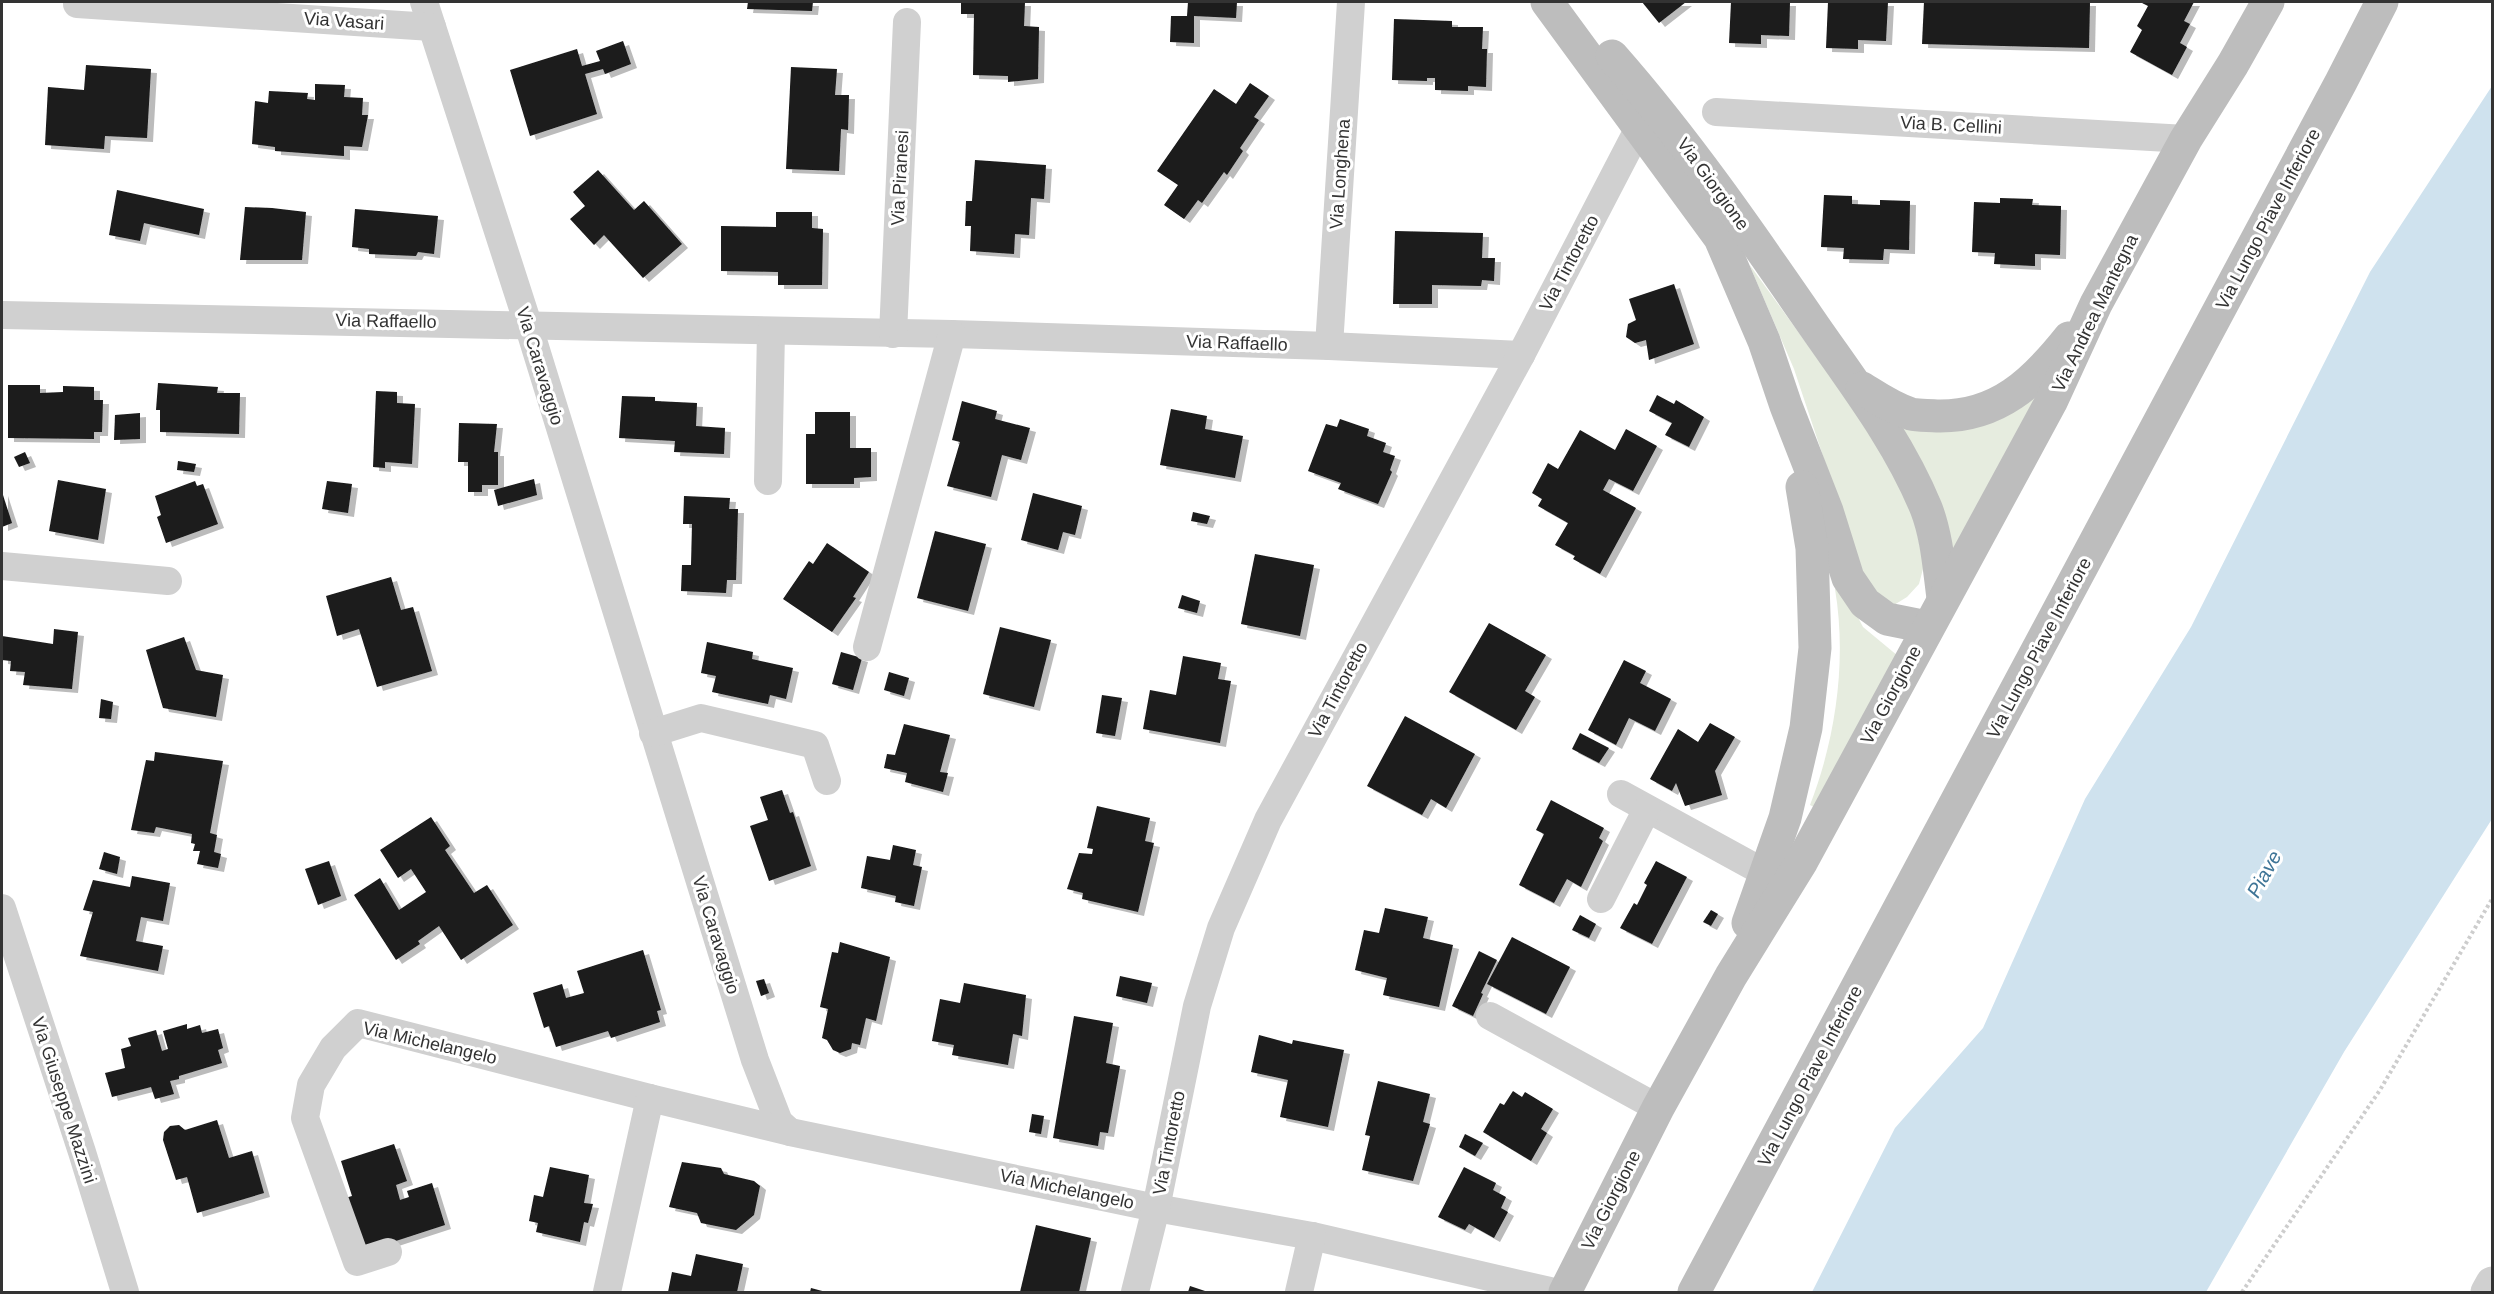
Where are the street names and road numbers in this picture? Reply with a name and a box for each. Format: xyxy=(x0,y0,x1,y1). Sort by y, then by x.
street label: Via Vasari xyxy=(303,8,385,34)
street label: Via B. Cellini xyxy=(1900,112,2002,138)
street label: Via Longhena xyxy=(1326,117,1354,230)
street label: Via Lungo Piave Inferiore xyxy=(2212,125,2324,313)
street label: Via Piranesi xyxy=(888,130,912,226)
street label: Via Giorgione xyxy=(1673,134,1753,234)
street label: Via Tintoretto xyxy=(1535,212,1603,314)
street label: Via Andrea Mantegna xyxy=(2048,230,2142,395)
street label: Via Caravaggio xyxy=(512,304,568,428)
street label: Via Raffaello xyxy=(335,310,437,332)
street label: Via Raffaello xyxy=(1186,331,1288,355)
street label: Via Lungo Piave Inferiore xyxy=(1983,554,2095,742)
street label: Via Tintoretto xyxy=(1304,639,1372,741)
street label: Via Giorgione xyxy=(1857,642,1925,748)
street label: Via Caravaggio xyxy=(688,873,744,997)
street label: Via Lungo Piave Inferiore xyxy=(1754,982,1866,1170)
street label: Via Giuseppe Mazzini xyxy=(28,1014,100,1186)
street label: Via Michelangelo xyxy=(361,1018,499,1068)
street label: Via Tintoretto xyxy=(1149,1089,1189,1197)
street label: Via Giorgione xyxy=(1577,1147,1645,1253)
street label: Via Michelangelo xyxy=(998,1165,1136,1213)

